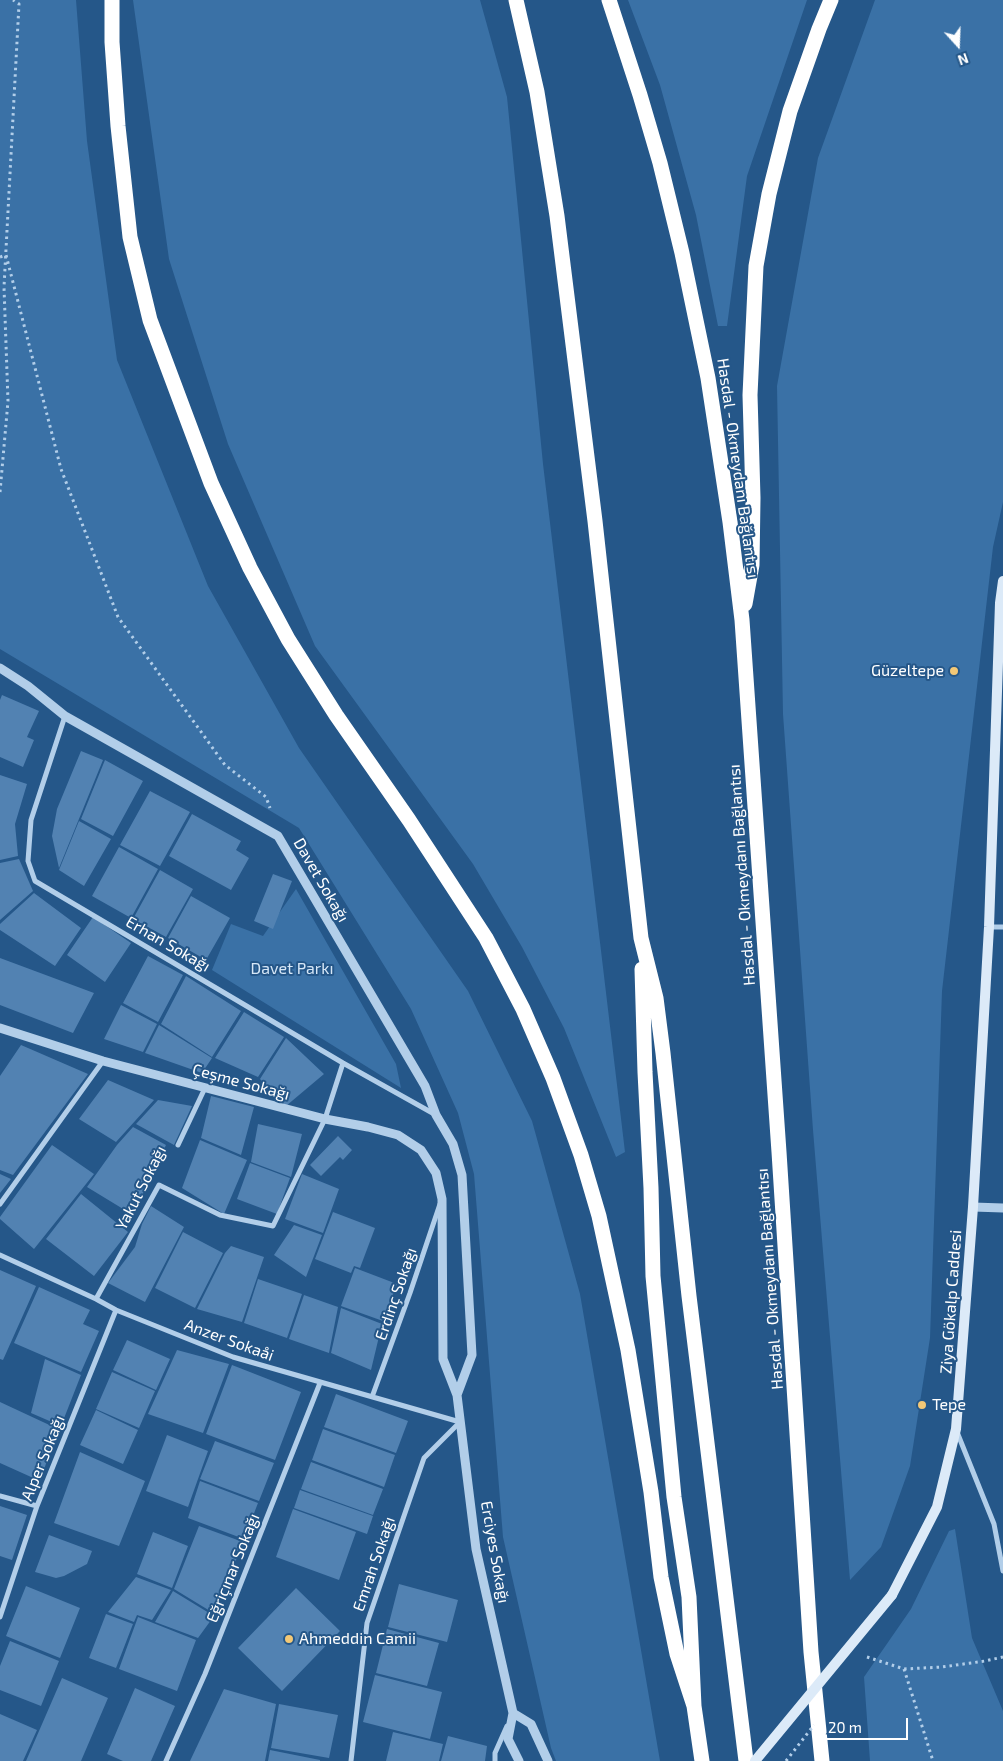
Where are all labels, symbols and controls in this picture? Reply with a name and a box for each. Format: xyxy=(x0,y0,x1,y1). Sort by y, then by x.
north arrow xyxy=(933,20,983,70)
text: N xyxy=(956,50,971,69)
street label: Hasdal - Okmeydanı Bağlantısı xyxy=(713,357,763,579)
place label: Güzeltepe xyxy=(871,661,944,681)
marker: Güzeltepe xyxy=(948,665,960,677)
street label: Hasdal - Okmeydanı Bağlantısı xyxy=(725,764,759,986)
street label: Davet Sokağı xyxy=(289,835,353,925)
street label: Erhan Sokağı xyxy=(122,912,214,976)
park label: Davet Parkı xyxy=(251,959,333,979)
street label: Çeşme Sokağı xyxy=(190,1060,292,1104)
street label: Yakut Sokağı xyxy=(112,1143,170,1233)
street label: Hasdal - Okmeydanı Bağlantısı xyxy=(753,1168,787,1390)
street label: Ziya Gökalp Caddesi xyxy=(936,1229,966,1375)
street label: Erdinç Sokağı xyxy=(371,1245,421,1343)
street label: Anzer Sokaåi xyxy=(182,1315,276,1365)
place label: Tepe xyxy=(932,1395,966,1415)
marker: Tepe xyxy=(916,1399,928,1411)
street label: Alper Sokağı xyxy=(17,1412,69,1504)
street label: Erciyes Sokağı xyxy=(477,1499,513,1605)
street label: Eğriçınar Sokağı xyxy=(202,1511,264,1625)
street label: Emrah Sokağı xyxy=(349,1514,399,1614)
place label: Ahmeddin Camii xyxy=(299,1629,416,1649)
marker: Ahmeddin Camii xyxy=(283,1633,295,1645)
scale bar xyxy=(823,1708,910,1740)
text: 20 m xyxy=(828,1718,862,1736)

